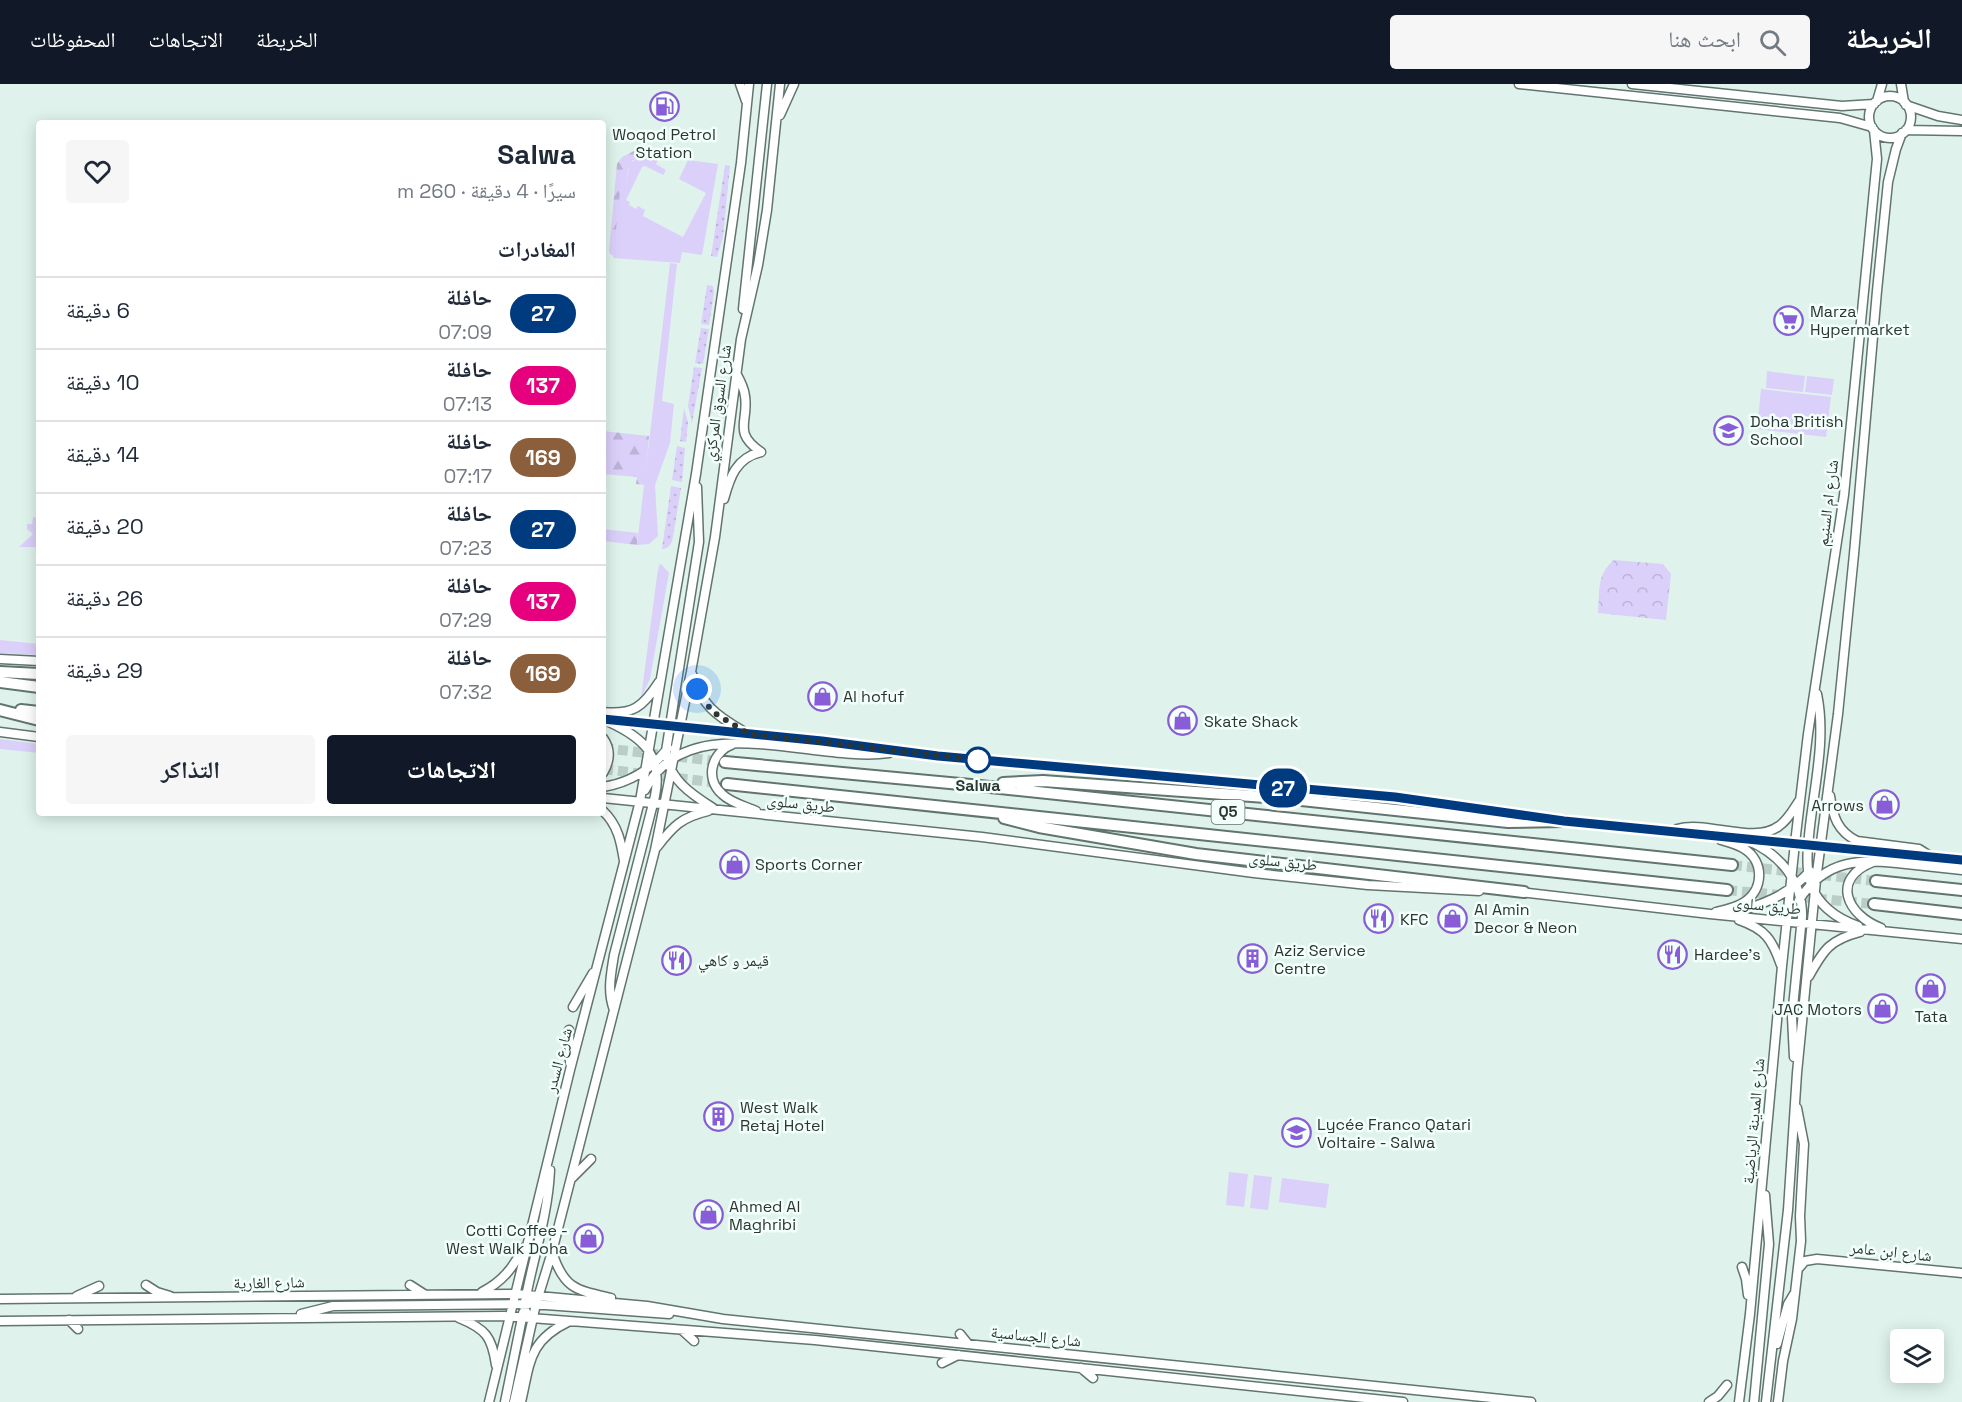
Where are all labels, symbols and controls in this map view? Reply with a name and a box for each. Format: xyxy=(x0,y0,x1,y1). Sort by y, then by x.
search box xyxy=(1390,15,1810,69)
text: الخريطة xyxy=(1846,20,1932,56)
text: ابحث هنا xyxy=(1668,25,1741,53)
text: المحفوظات xyxy=(30,26,115,53)
text: الاتجاهات xyxy=(148,26,223,53)
text: الخريطة xyxy=(256,26,318,53)
icon: search xyxy=(1756,26,1789,59)
fuel station icon: Woqod Petrol Station xyxy=(648,90,680,122)
place label: Woqod Petrol Station xyxy=(612,124,716,163)
text: Salwa xyxy=(497,136,576,172)
button: heart xyxy=(66,140,129,203)
text: سيرًا · 4 دقيقة · 260 m xyxy=(397,178,576,204)
text: المغادرات xyxy=(498,235,576,263)
text: حافلة xyxy=(446,283,492,311)
text: 6 دقيقة xyxy=(66,296,130,324)
text: 27 xyxy=(531,300,555,327)
place label: Marza Hypermarket xyxy=(1810,301,1910,340)
supermarket icon: Marza Hypermarket xyxy=(1773,304,1805,336)
text: 07:09 xyxy=(438,319,492,345)
street label: شارع السوق المركزي xyxy=(699,343,738,463)
text: حافلة xyxy=(446,355,492,383)
text: 10 دقيقة xyxy=(66,368,140,396)
text: 137 xyxy=(526,372,560,399)
text: 07:13 xyxy=(443,391,492,417)
place label: Doha British School xyxy=(1750,411,1844,450)
school or university icon: Doha British School xyxy=(1713,414,1745,446)
text: حافلة xyxy=(446,427,492,455)
text: 14 دقيقة xyxy=(66,440,139,468)
text: 169 xyxy=(525,444,561,471)
street label: شارع ام السنيم xyxy=(1812,459,1843,548)
text: 07:17 xyxy=(444,463,492,489)
text: حافلة xyxy=(446,499,492,527)
text: 20 دقيقة xyxy=(66,512,144,540)
text: 27 xyxy=(531,516,555,543)
text: 07:23 xyxy=(439,535,492,561)
text: حافلة xyxy=(446,571,492,599)
text: 26 دقيقة xyxy=(66,584,143,612)
text: 137 xyxy=(526,588,560,615)
text: 07:29 xyxy=(439,607,492,633)
text: حافلة xyxy=(446,643,492,671)
text: 29 دقيقة xyxy=(66,656,143,684)
text: 169 xyxy=(525,660,561,687)
your location xyxy=(682,674,712,704)
text: 07:32 xyxy=(439,679,492,705)
shop icon: Al hofuf xyxy=(806,680,838,712)
place label: Al hofuf xyxy=(843,686,904,707)
shop icon: Skate Shack xyxy=(1167,705,1199,737)
place label: Skate Shack xyxy=(1204,711,1299,732)
button: التذاكر xyxy=(66,735,315,804)
button: الاتجاهات xyxy=(327,735,576,804)
marker: Salwa xyxy=(965,747,991,773)
line badge: 27 xyxy=(1256,768,1310,808)
place label: Salwa xyxy=(956,775,1001,796)
text: 27 xyxy=(1271,775,1295,802)
street label: طريق سلوى xyxy=(766,789,836,818)
shop icon: Arrows xyxy=(1869,789,1901,821)
place label: Arrows xyxy=(1811,795,1864,816)
road number: Q5 xyxy=(1212,800,1244,824)
street label: طريق سلوى xyxy=(1248,847,1318,876)
shop icon: Sports Corner xyxy=(718,848,750,880)
place label: Sports Corner xyxy=(755,854,862,875)
street label: طريق سلوى xyxy=(1732,891,1802,920)
place label: Al Amin Decor & Neon xyxy=(1474,899,1577,938)
shop icon: Al Amin Decor & Neon xyxy=(1437,902,1469,934)
restaurant icon: KFC xyxy=(1363,903,1395,935)
place label: KFC xyxy=(1400,909,1429,930)
restaurant icon: Hardee's xyxy=(1657,938,1689,970)
place label: Aziz Service Centre xyxy=(1274,940,1366,979)
building icon: Aziz Service Centre xyxy=(1237,943,1269,975)
restaurant icon: قيمر و كاهي xyxy=(661,944,693,976)
place label: Hardee's xyxy=(1694,944,1761,965)
place label: قيمر و كاهي xyxy=(698,950,769,973)
shop icon: Tata xyxy=(1915,972,1947,1004)
shop icon: JAC Motors xyxy=(1867,993,1899,1025)
place label: JAC Motors xyxy=(1774,999,1862,1020)
place label: Tata xyxy=(1914,1006,1948,1027)
street label: شارع السدر xyxy=(540,1025,577,1096)
street label: شارع المدينة الرياضية xyxy=(1738,1057,1769,1185)
place label: West Walk Retaj Hotel xyxy=(740,1097,824,1136)
building icon: West Walk Retaj Hotel xyxy=(703,1100,735,1132)
place label: Lycée Franco Qatari Voltaire - Salwa xyxy=(1317,1114,1471,1153)
school or university icon: Lycée Franco Qatari Voltaire - Salwa xyxy=(1280,1117,1312,1149)
place label: Ahmed Al Maghribi xyxy=(729,1196,800,1235)
shop icon: Ahmed Al Maghribi xyxy=(692,1199,724,1231)
place label: Cotti Coffee - West Walk Doha xyxy=(446,1220,568,1259)
shop icon: Cotti Coffee - West Walk Doha xyxy=(573,1223,605,1255)
street label: شارع ابن عامر xyxy=(1848,1237,1933,1266)
street label: شارع الغارية xyxy=(233,1271,305,1294)
street label: شارع الجساسية xyxy=(990,1321,1082,1352)
map controls xyxy=(1890,1329,1944,1383)
button: layers xyxy=(1890,1329,1944,1383)

